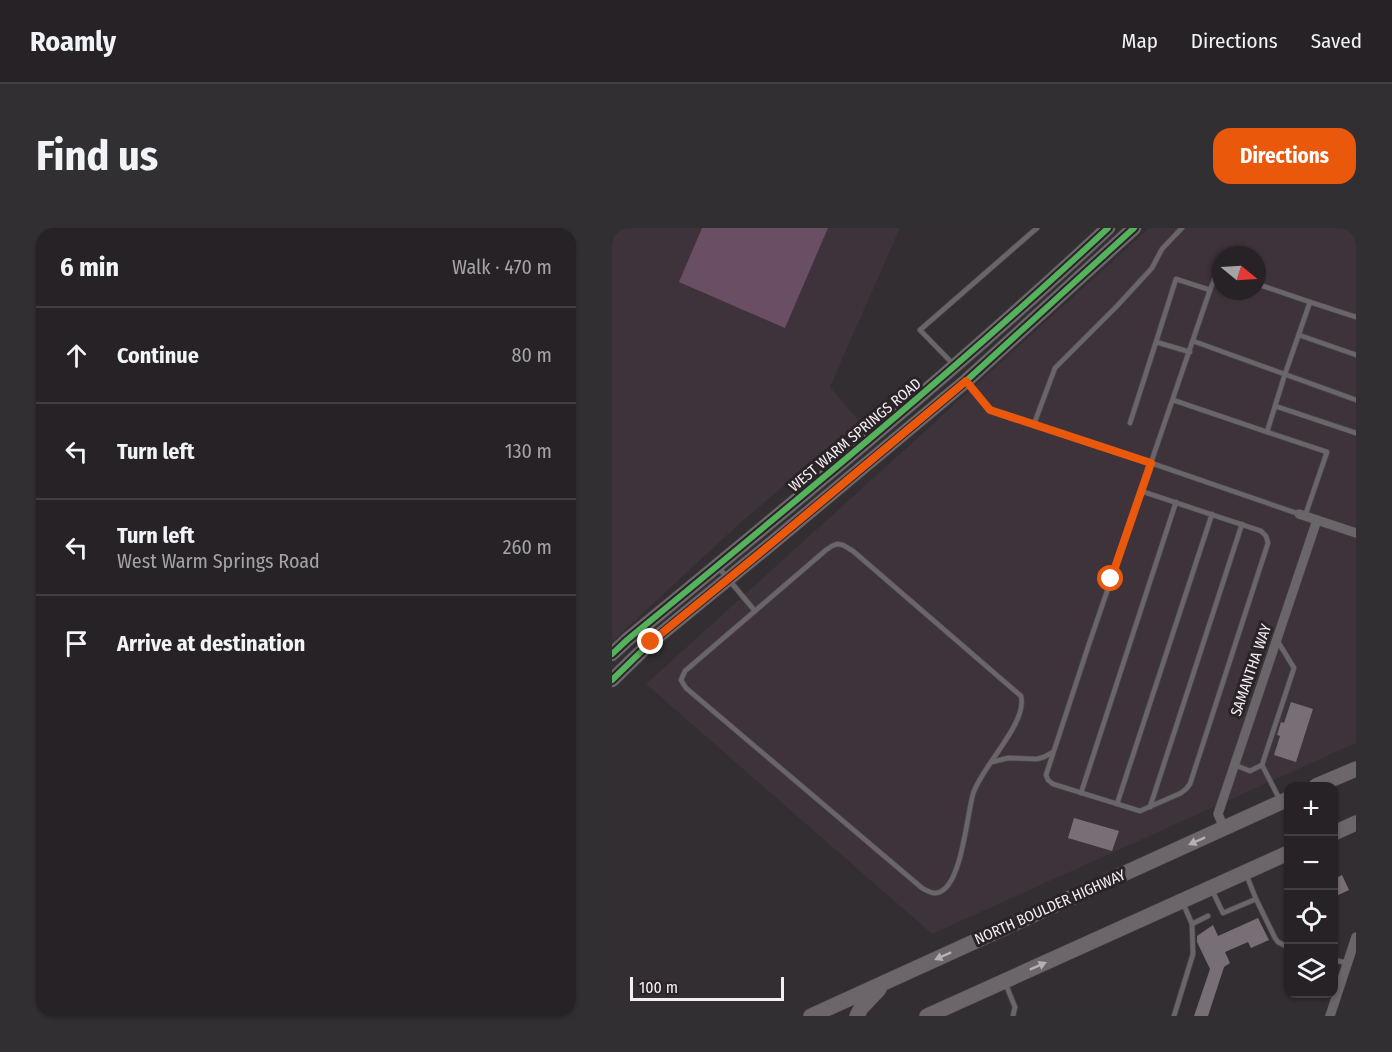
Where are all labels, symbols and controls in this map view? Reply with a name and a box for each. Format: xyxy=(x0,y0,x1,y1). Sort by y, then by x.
text: Roamly xyxy=(30,25,116,58)
text: Map xyxy=(1121,28,1158,54)
text: Directions xyxy=(1191,28,1278,54)
text: Saved xyxy=(1311,28,1362,54)
button: Directions xyxy=(1213,128,1356,184)
text: Find us xyxy=(36,131,158,181)
north arrow xyxy=(1212,246,1266,300)
text: 6 min xyxy=(60,252,119,283)
text: Walk · 470 m xyxy=(452,255,552,279)
icon: ahead xyxy=(60,339,93,372)
text: Continue xyxy=(117,342,199,369)
text: 80 m xyxy=(512,343,552,367)
street label: WEST WARM SPRINGS ROAD xyxy=(785,374,925,496)
icon: left xyxy=(60,435,93,468)
text: Turn left xyxy=(117,438,195,465)
text: 130 m xyxy=(505,439,552,463)
text: Turn left xyxy=(117,522,195,549)
icon: left xyxy=(60,531,93,564)
text: 260 m xyxy=(503,535,552,559)
text: West Warm Springs Road xyxy=(117,549,320,573)
route start xyxy=(1097,565,1123,591)
street label: SAMANTHA WAY xyxy=(1227,621,1275,718)
icon: arrive xyxy=(60,627,93,660)
route end xyxy=(637,628,663,654)
text: Arrive at destination xyxy=(117,630,305,657)
map controls xyxy=(1284,782,1338,998)
button: + xyxy=(1284,782,1338,836)
one-way arrow xyxy=(1188,836,1206,846)
button: − xyxy=(1284,836,1338,890)
street label: NORTH BOULDER HIGHWAY xyxy=(972,865,1129,948)
button: locate xyxy=(1284,890,1338,944)
button: layers xyxy=(1284,944,1338,998)
one-way arrow xyxy=(934,951,951,960)
one-way arrow xyxy=(1029,961,1047,971)
scale bar xyxy=(630,974,784,1002)
text: 100 m xyxy=(639,978,678,997)

